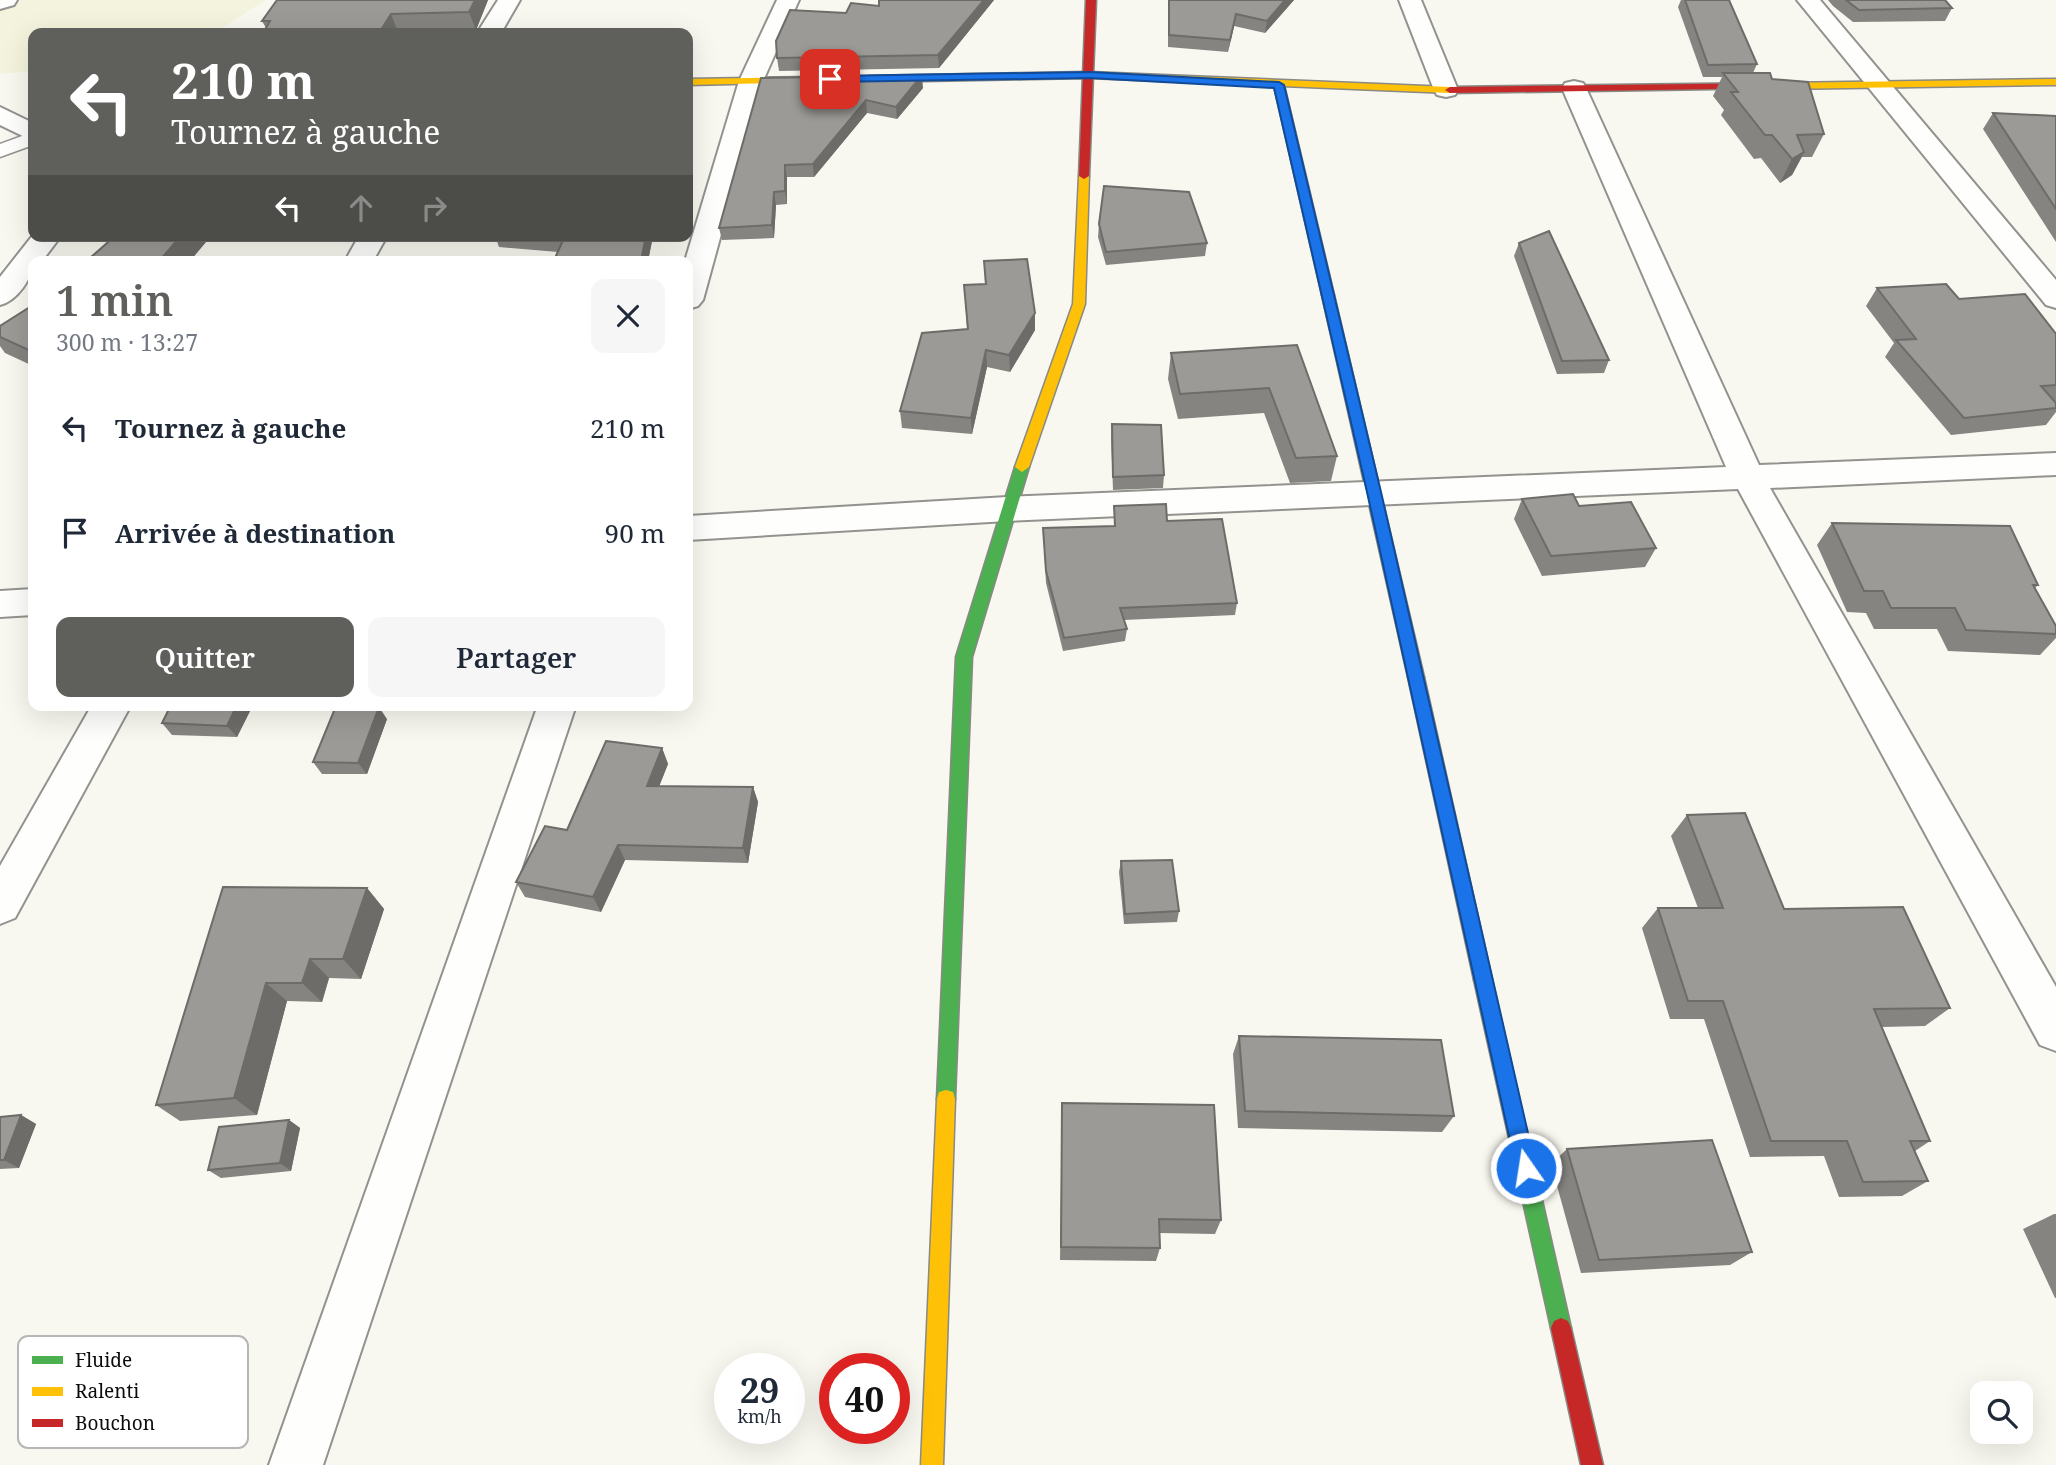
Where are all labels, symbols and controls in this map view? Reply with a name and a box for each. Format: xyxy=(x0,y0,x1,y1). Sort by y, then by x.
text: 210 m xyxy=(171,47,315,113)
pin xyxy=(800,49,860,109)
icon: left xyxy=(56,56,147,147)
icon: arrive xyxy=(811,60,849,98)
text: Tournez à gauche xyxy=(171,110,440,153)
icon: left xyxy=(269,189,307,227)
icon: ahead xyxy=(342,189,380,227)
icon: right xyxy=(415,189,453,227)
text: 1 min xyxy=(56,271,173,328)
button: close xyxy=(591,279,665,353)
text: 300 m · 13:27 xyxy=(56,326,198,358)
icon: left xyxy=(56,409,94,447)
text: Tournez à gauche xyxy=(115,410,346,446)
text: 210 m xyxy=(590,410,665,446)
icon: arrive xyxy=(56,514,94,552)
text: Arrivée à destination xyxy=(115,515,395,551)
text: 90 m xyxy=(605,515,665,551)
button: Quitter xyxy=(56,617,354,697)
button: Partager xyxy=(368,617,665,697)
position arrow xyxy=(1489,1131,1563,1205)
legend xyxy=(18,1336,248,1448)
text: Fluide xyxy=(75,1347,132,1373)
speed limit sign: 40 xyxy=(819,1353,910,1444)
text: 29 xyxy=(740,1366,779,1413)
text: Ralenti xyxy=(75,1378,139,1404)
map controls xyxy=(1970,1381,2033,1444)
button: search xyxy=(1970,1381,2033,1444)
text: km/h xyxy=(737,1404,782,1428)
text: Bouchon xyxy=(75,1410,155,1436)

